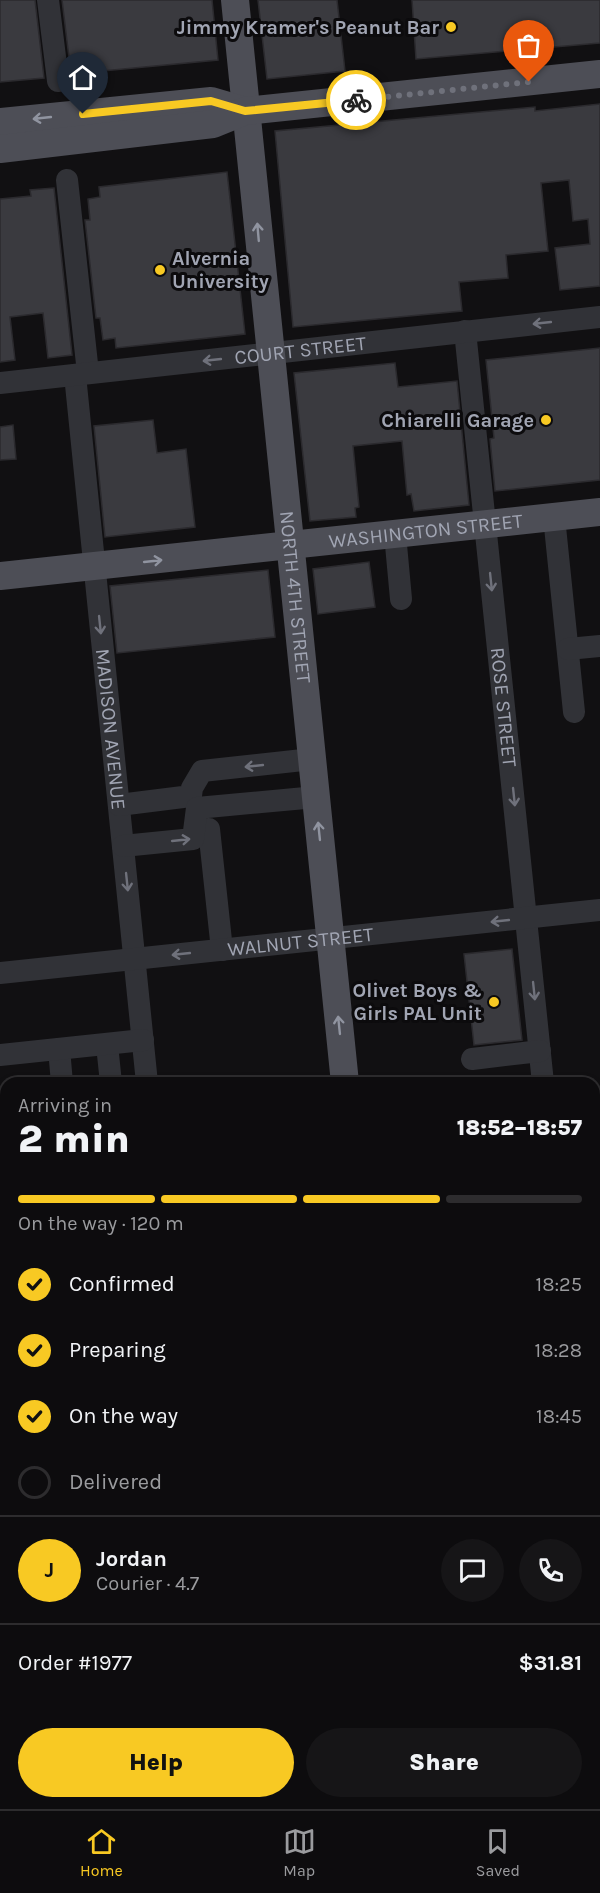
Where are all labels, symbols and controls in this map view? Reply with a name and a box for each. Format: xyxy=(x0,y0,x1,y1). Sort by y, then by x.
place label: Jimmy Kramer's Peanut Bar xyxy=(177,16,439,39)
marker: Jimmy Kramer's Peanut Bar xyxy=(444,20,458,34)
pin xyxy=(503,20,554,82)
icon: bag xyxy=(512,29,545,62)
pin xyxy=(57,52,108,114)
icon: home xyxy=(66,61,99,94)
courier xyxy=(326,70,386,130)
icon: bike xyxy=(340,84,373,117)
one-way arrow xyxy=(32,113,52,124)
one-way arrow xyxy=(252,223,263,243)
place label: Alvernia University xyxy=(172,247,269,293)
marker: Alvernia University xyxy=(153,263,167,277)
one-way arrow xyxy=(532,318,552,329)
street label: COURT STREET xyxy=(233,332,367,369)
one-way arrow xyxy=(202,355,222,366)
place label: Chiarelli Garage xyxy=(381,409,534,432)
marker: Chiarelli Garage xyxy=(539,413,553,427)
street label: WASHINGTON STREET xyxy=(328,509,524,553)
street label: NORTH 4TH STREET xyxy=(275,510,315,684)
one-way arrow xyxy=(142,555,162,566)
one-way arrow xyxy=(486,572,497,592)
one-way arrow xyxy=(95,615,106,634)
street label: ROSE STREET xyxy=(486,646,521,768)
street label: MADISON AVENUE xyxy=(91,647,130,811)
one-way arrow xyxy=(244,761,264,772)
one-way arrow xyxy=(509,786,520,806)
one-way arrow xyxy=(313,821,324,841)
one-way arrow xyxy=(171,834,191,845)
one-way arrow xyxy=(122,871,133,891)
one-way arrow xyxy=(491,916,511,927)
street label: WALNUT STREET xyxy=(226,923,374,961)
one-way arrow xyxy=(171,949,191,960)
place label: Olivet Boys & Girls PAL Unit xyxy=(353,979,482,1025)
one-way arrow xyxy=(529,980,540,1000)
marker: Olivet Boys & Girls PAL Unit xyxy=(487,995,501,1009)
one-way arrow xyxy=(333,1015,344,1035)
text: Arriving in xyxy=(18,1094,112,1117)
text: 18:52–18:57 xyxy=(457,1115,582,1141)
text: 2 min xyxy=(18,1116,130,1162)
text: On the way · 120 m xyxy=(18,1212,184,1235)
icon: check xyxy=(18,1268,51,1301)
text: Confirmed xyxy=(69,1271,175,1297)
text: 18:25 xyxy=(536,1273,582,1296)
icon: check xyxy=(18,1334,51,1367)
text: Preparing xyxy=(69,1337,166,1363)
text: 18:28 xyxy=(535,1339,582,1362)
icon: check xyxy=(18,1400,51,1433)
text: On the way xyxy=(69,1403,178,1429)
text: 18:45 xyxy=(536,1405,582,1428)
text: Delivered xyxy=(69,1469,162,1495)
button: chat xyxy=(441,1539,504,1602)
button: phone xyxy=(519,1539,582,1602)
text: Jordan xyxy=(96,1546,167,1572)
text: J xyxy=(45,1557,54,1583)
text: Courier · 4.7 xyxy=(96,1572,199,1595)
text: Order #1977 xyxy=(18,1650,132,1676)
text: $31.81 xyxy=(519,1650,582,1676)
button: Help xyxy=(18,1728,294,1797)
button: Share xyxy=(306,1728,582,1797)
tab: Home xyxy=(80,1825,123,1880)
tab: Map xyxy=(283,1825,316,1880)
tab: Saved xyxy=(476,1825,520,1880)

